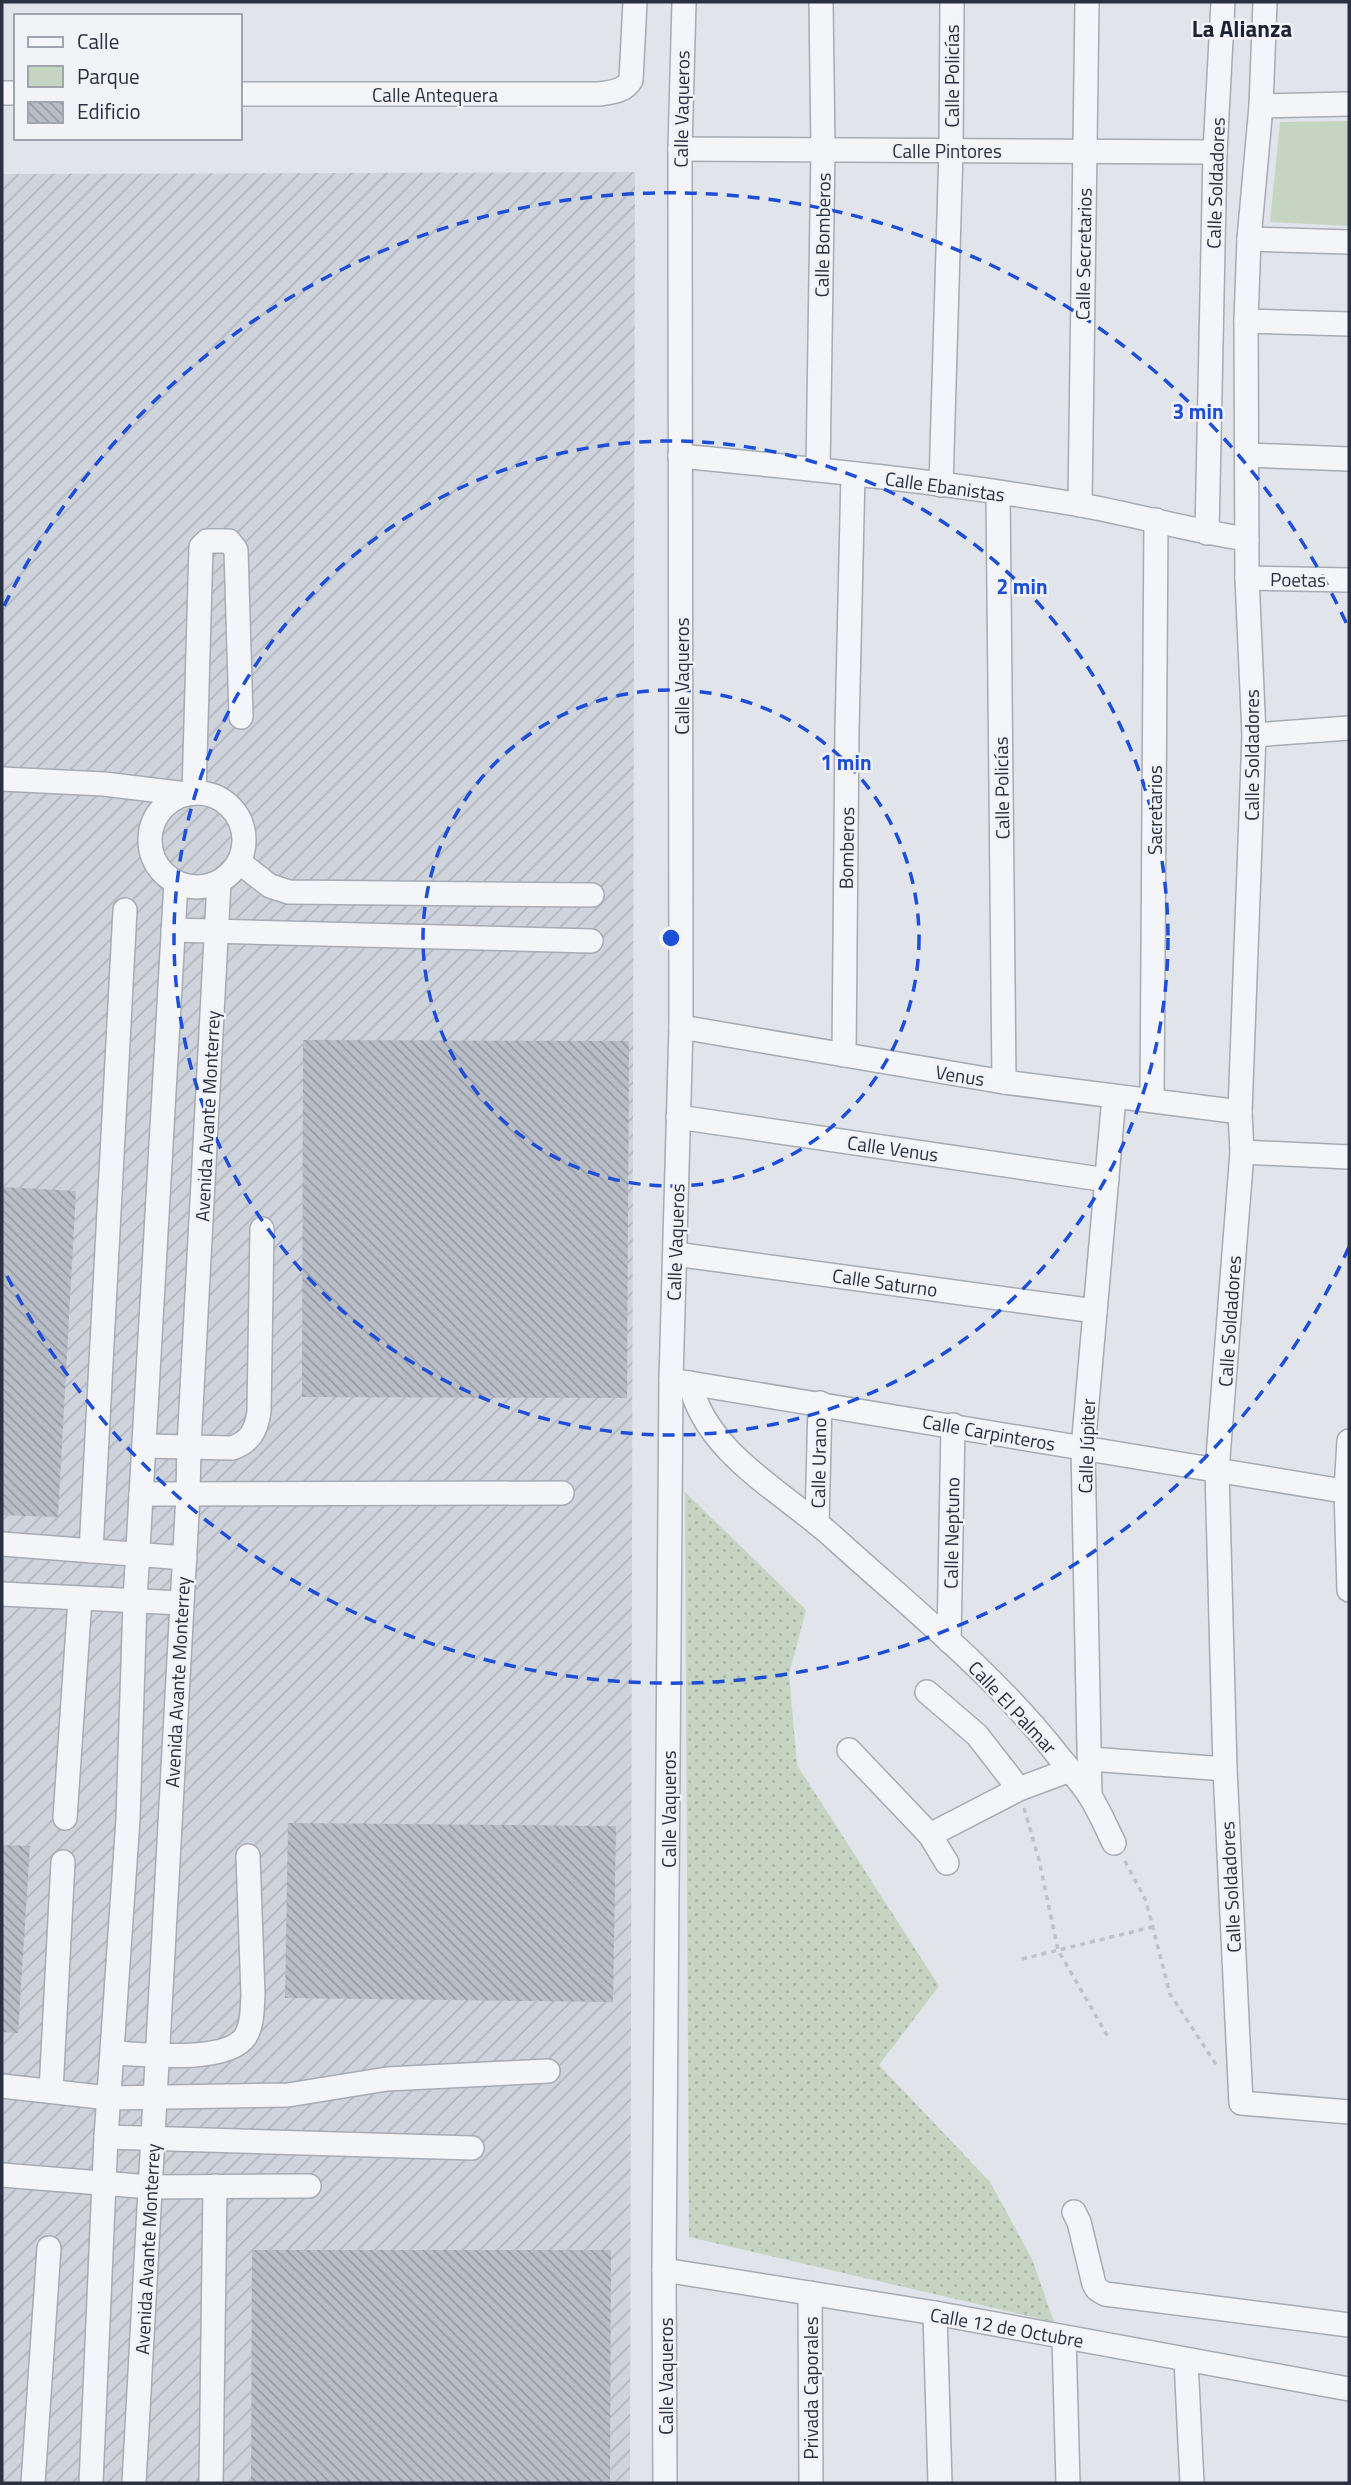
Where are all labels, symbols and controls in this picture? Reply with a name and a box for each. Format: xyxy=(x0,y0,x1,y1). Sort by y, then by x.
district label: La Alianza xyxy=(1192,11,1292,46)
legend xyxy=(14,14,242,140)
street label: Calle Policías xyxy=(937,24,966,127)
text: Calle xyxy=(77,25,119,57)
street label: Calle Vaqueros xyxy=(665,50,697,168)
text: Parque xyxy=(77,60,140,92)
street label: Calle Antequera xyxy=(372,80,498,109)
text: Edificio xyxy=(77,95,141,127)
street label: Calle Soldadores xyxy=(1198,117,1232,249)
street label: Calle Pintores xyxy=(892,136,1002,165)
street label: Calle Bomberos xyxy=(806,172,838,298)
street label: Calle Secretarios xyxy=(1067,187,1099,320)
text: 3 min xyxy=(1172,395,1224,427)
street label: Calle Ebanistas xyxy=(883,463,1007,509)
street label: Poetas xyxy=(1270,564,1326,594)
text: 2 min xyxy=(996,570,1048,602)
street label: Calle Vaqueros xyxy=(667,617,696,735)
street label: Calle Soldadores xyxy=(1237,689,1266,821)
street label: Calle Policías xyxy=(986,736,1016,840)
text: 1 min xyxy=(820,746,872,778)
street label: Sacretarios xyxy=(1140,765,1169,855)
street label: Bomberos xyxy=(831,806,861,889)
centre of rings xyxy=(659,926,683,950)
street label: Avenida Avante Monterrey xyxy=(187,1010,227,1222)
street label: Venus xyxy=(933,1057,987,1093)
street label: Calle Venus xyxy=(846,1127,941,1169)
street label: Calle Vaqueros xyxy=(658,1183,692,1301)
street label: Calle Soldadores xyxy=(1210,1254,1248,1388)
street label: Calle Saturno xyxy=(831,1260,939,1304)
street label: Calle Júpiter xyxy=(1070,1398,1102,1494)
street label: Calle Carpinteros xyxy=(920,1406,1058,1458)
street label: Calle Urano xyxy=(803,1417,833,1509)
street label: Calle Neptuno xyxy=(936,1477,966,1589)
street label: Avenida Avante Monterrey xyxy=(157,1576,197,1788)
street label: Calle El Palmar xyxy=(962,1654,1064,1761)
street label: Calle Vaqueros xyxy=(654,1750,683,1868)
street label: Calle Soldadores xyxy=(1212,1820,1248,1953)
street label: Avenida Avante Monterrey xyxy=(127,2143,167,2355)
street label: Calle 12 de Octubre xyxy=(928,2299,1086,2355)
street label: Privada Caporales xyxy=(796,2316,825,2460)
street label: Calle Vaqueros xyxy=(651,2317,680,2435)

